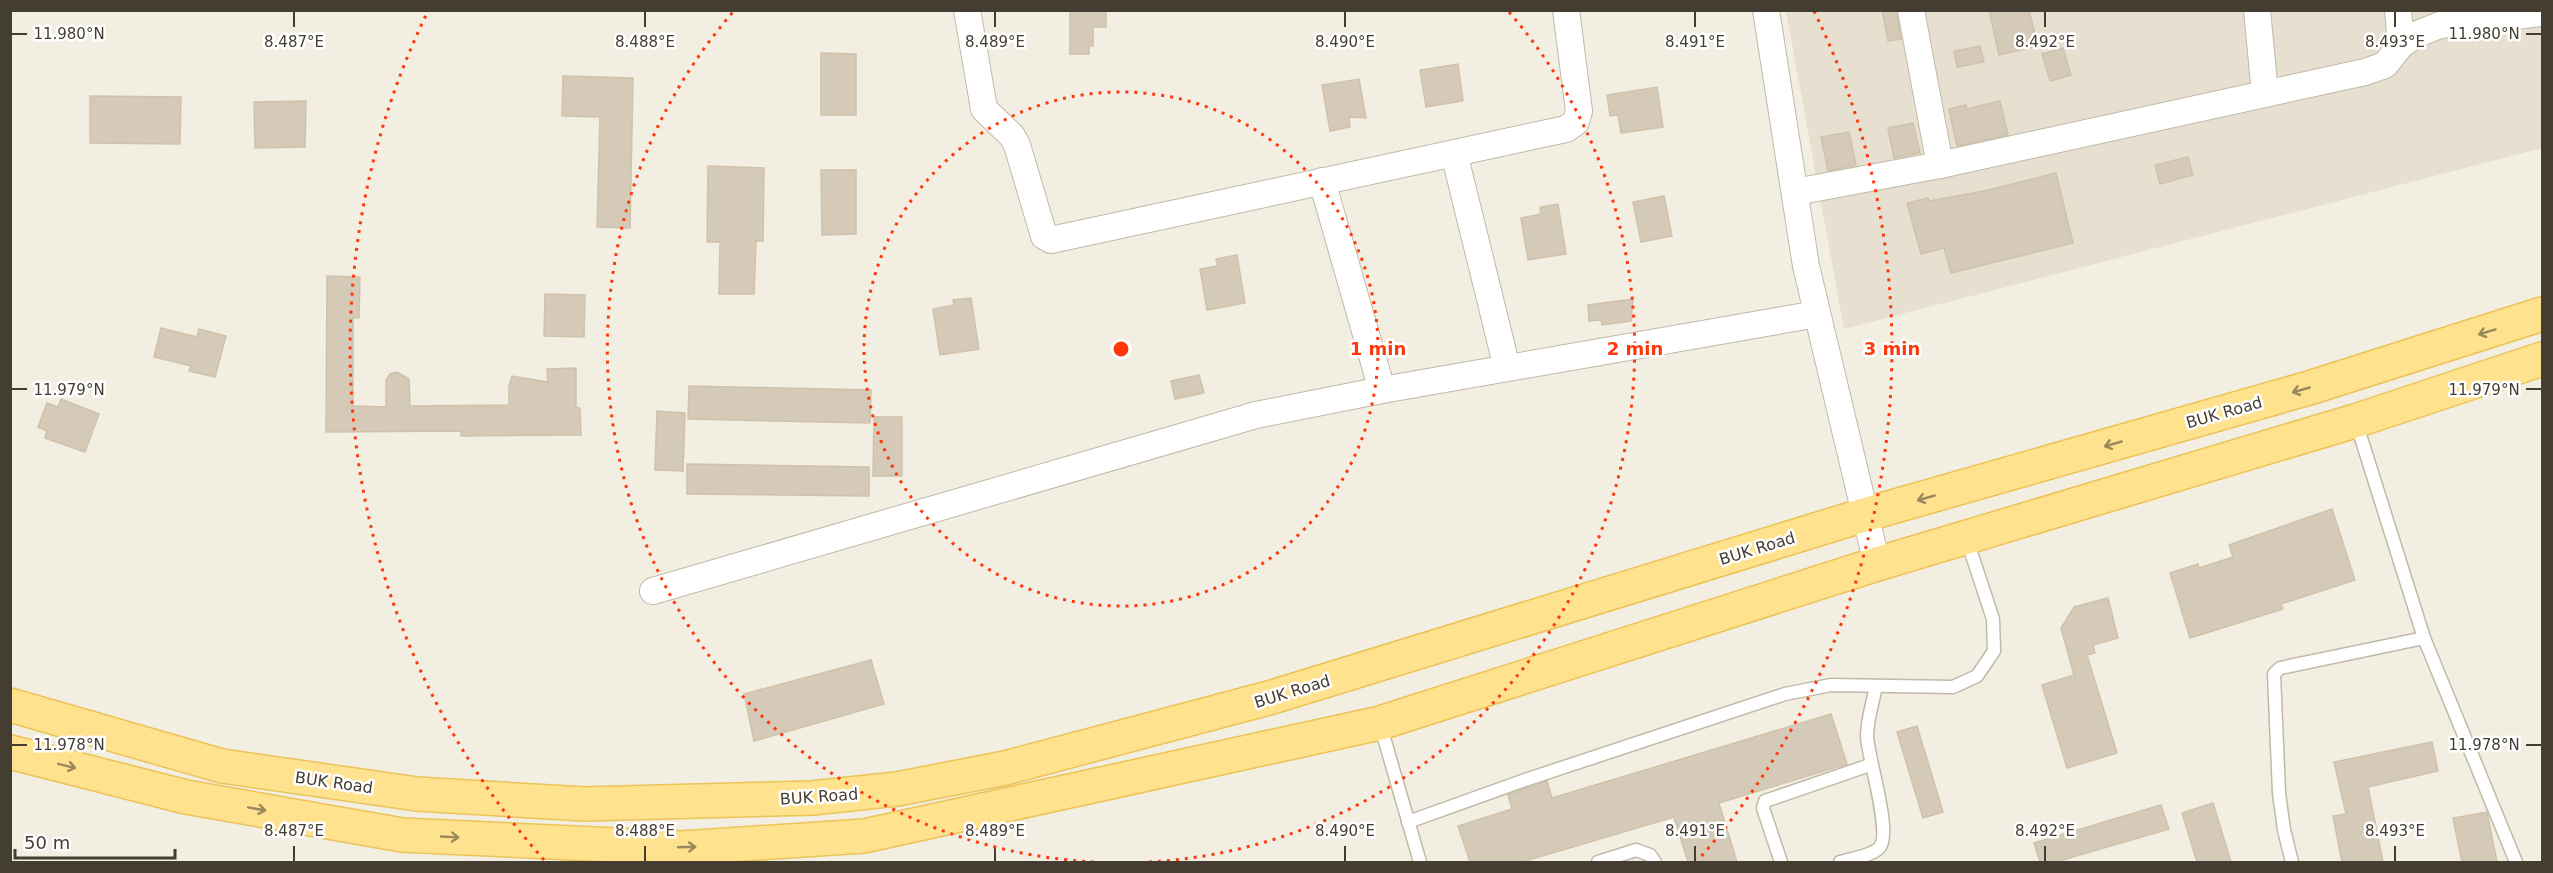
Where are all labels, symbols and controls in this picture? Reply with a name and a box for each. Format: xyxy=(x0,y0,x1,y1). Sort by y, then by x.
text: 11.980°N xyxy=(33,25,105,43)
text: 11.980°N xyxy=(2448,25,2520,43)
text: 8.487°E xyxy=(264,33,324,51)
text: 8.488°E xyxy=(615,33,675,51)
text: 8.489°E xyxy=(965,33,1025,51)
text: 8.490°E xyxy=(1315,33,1375,51)
text: 8.491°E xyxy=(1665,33,1725,51)
text: 8.492°E xyxy=(2015,33,2075,51)
text: 8.493°E xyxy=(2365,33,2425,51)
one-way arrow xyxy=(2478,327,2497,338)
text: 1 min xyxy=(1350,338,1406,359)
text: 2 min xyxy=(1607,338,1663,359)
text: 3 min xyxy=(1864,338,1920,359)
centre of rings xyxy=(1111,339,1131,359)
text: 11.979°N xyxy=(33,381,105,399)
text: 11.979°N xyxy=(2448,381,2520,399)
one-way arrow xyxy=(2292,385,2311,396)
street label: BUK Road xyxy=(2184,393,2264,432)
one-way arrow xyxy=(2104,439,2123,450)
one-way arrow xyxy=(1917,493,1936,504)
street label: BUK Road xyxy=(1717,528,1797,569)
street label: BUK Road xyxy=(1252,671,1332,712)
text: 11.978°N xyxy=(33,736,105,754)
text: 11.978°N xyxy=(2448,736,2520,754)
one-way arrow xyxy=(57,761,76,773)
street label: BUK Road xyxy=(294,768,374,797)
street label: BUK Road xyxy=(779,784,859,809)
one-way arrow xyxy=(247,804,267,815)
scale bar xyxy=(15,822,176,860)
text: 8.487°E xyxy=(264,822,324,840)
text: 8.488°E xyxy=(615,822,675,840)
text: 8.489°E xyxy=(965,822,1025,840)
text: 8.490°E xyxy=(1315,822,1375,840)
text: 8.491°E xyxy=(1665,822,1725,840)
text: 8.492°E xyxy=(2015,822,2075,840)
text: 8.493°E xyxy=(2365,822,2425,840)
text: 50 m xyxy=(24,832,70,853)
one-way arrow xyxy=(440,832,459,843)
one-way arrow xyxy=(676,842,696,853)

